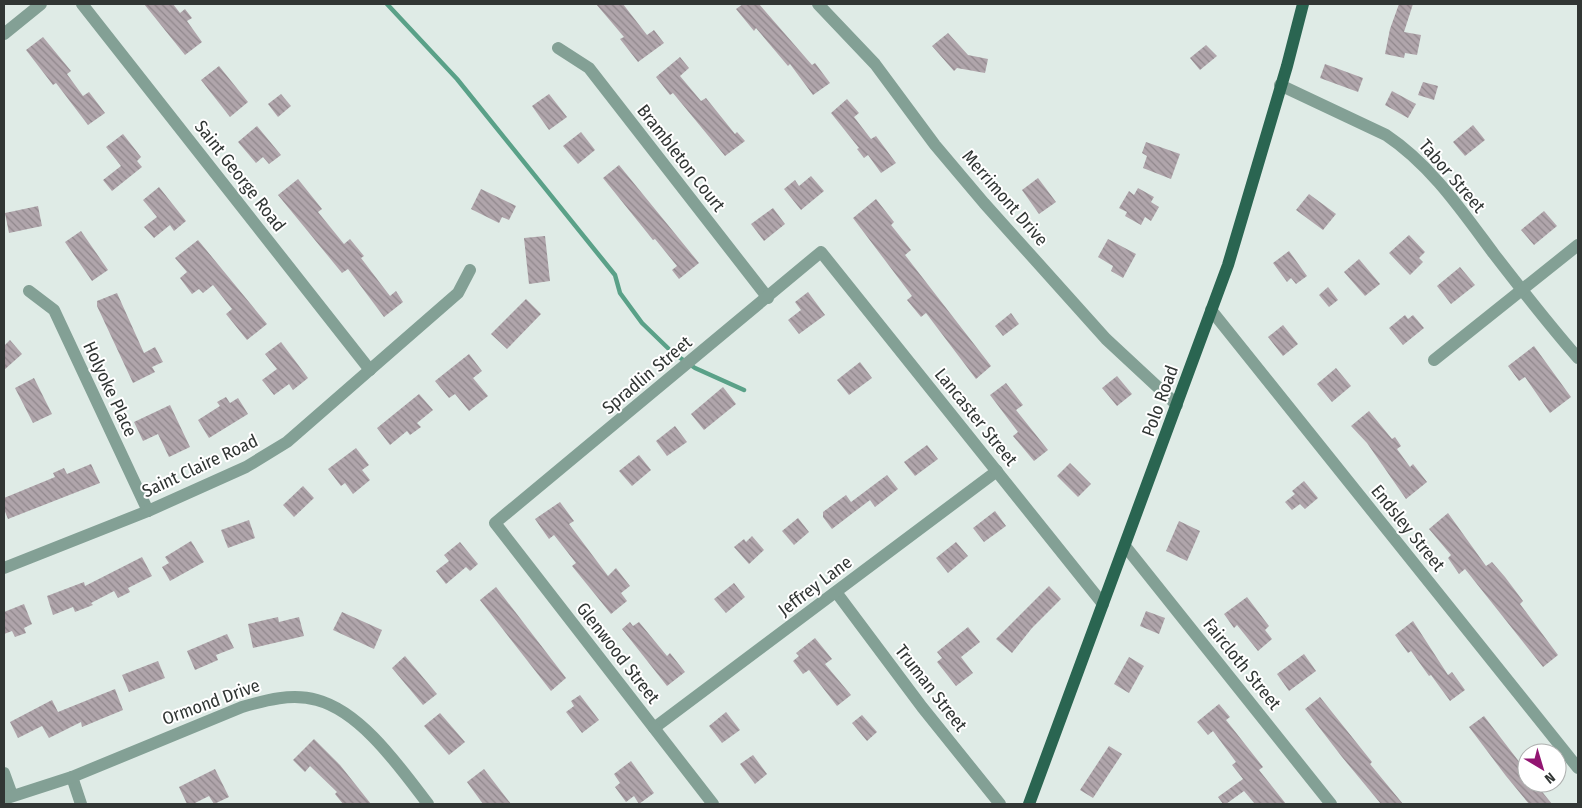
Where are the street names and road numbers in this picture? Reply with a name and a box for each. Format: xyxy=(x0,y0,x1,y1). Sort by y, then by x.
street label: Brambleton Court xyxy=(632,100,730,216)
street label: Saint George Road xyxy=(190,116,290,236)
street label: Tabor Street xyxy=(1414,135,1490,217)
street label: Merrimont Drive xyxy=(957,146,1053,251)
street label: Spradlin Street xyxy=(598,331,696,419)
street label: Holyoke Place xyxy=(78,338,142,440)
street label: Polo Road xyxy=(1137,362,1183,440)
street label: Lancaster Street xyxy=(930,364,1022,470)
street label: Saint Claire Road xyxy=(139,430,261,502)
street label: Endsley Street xyxy=(1366,480,1450,576)
street label: Jeffrey Lane xyxy=(774,551,856,621)
street label: Glenwood Street xyxy=(572,598,664,708)
street label: Faircloth Street xyxy=(1198,614,1286,714)
street label: Truman Street xyxy=(890,640,972,736)
street label: Ormond Drive xyxy=(159,674,263,730)

